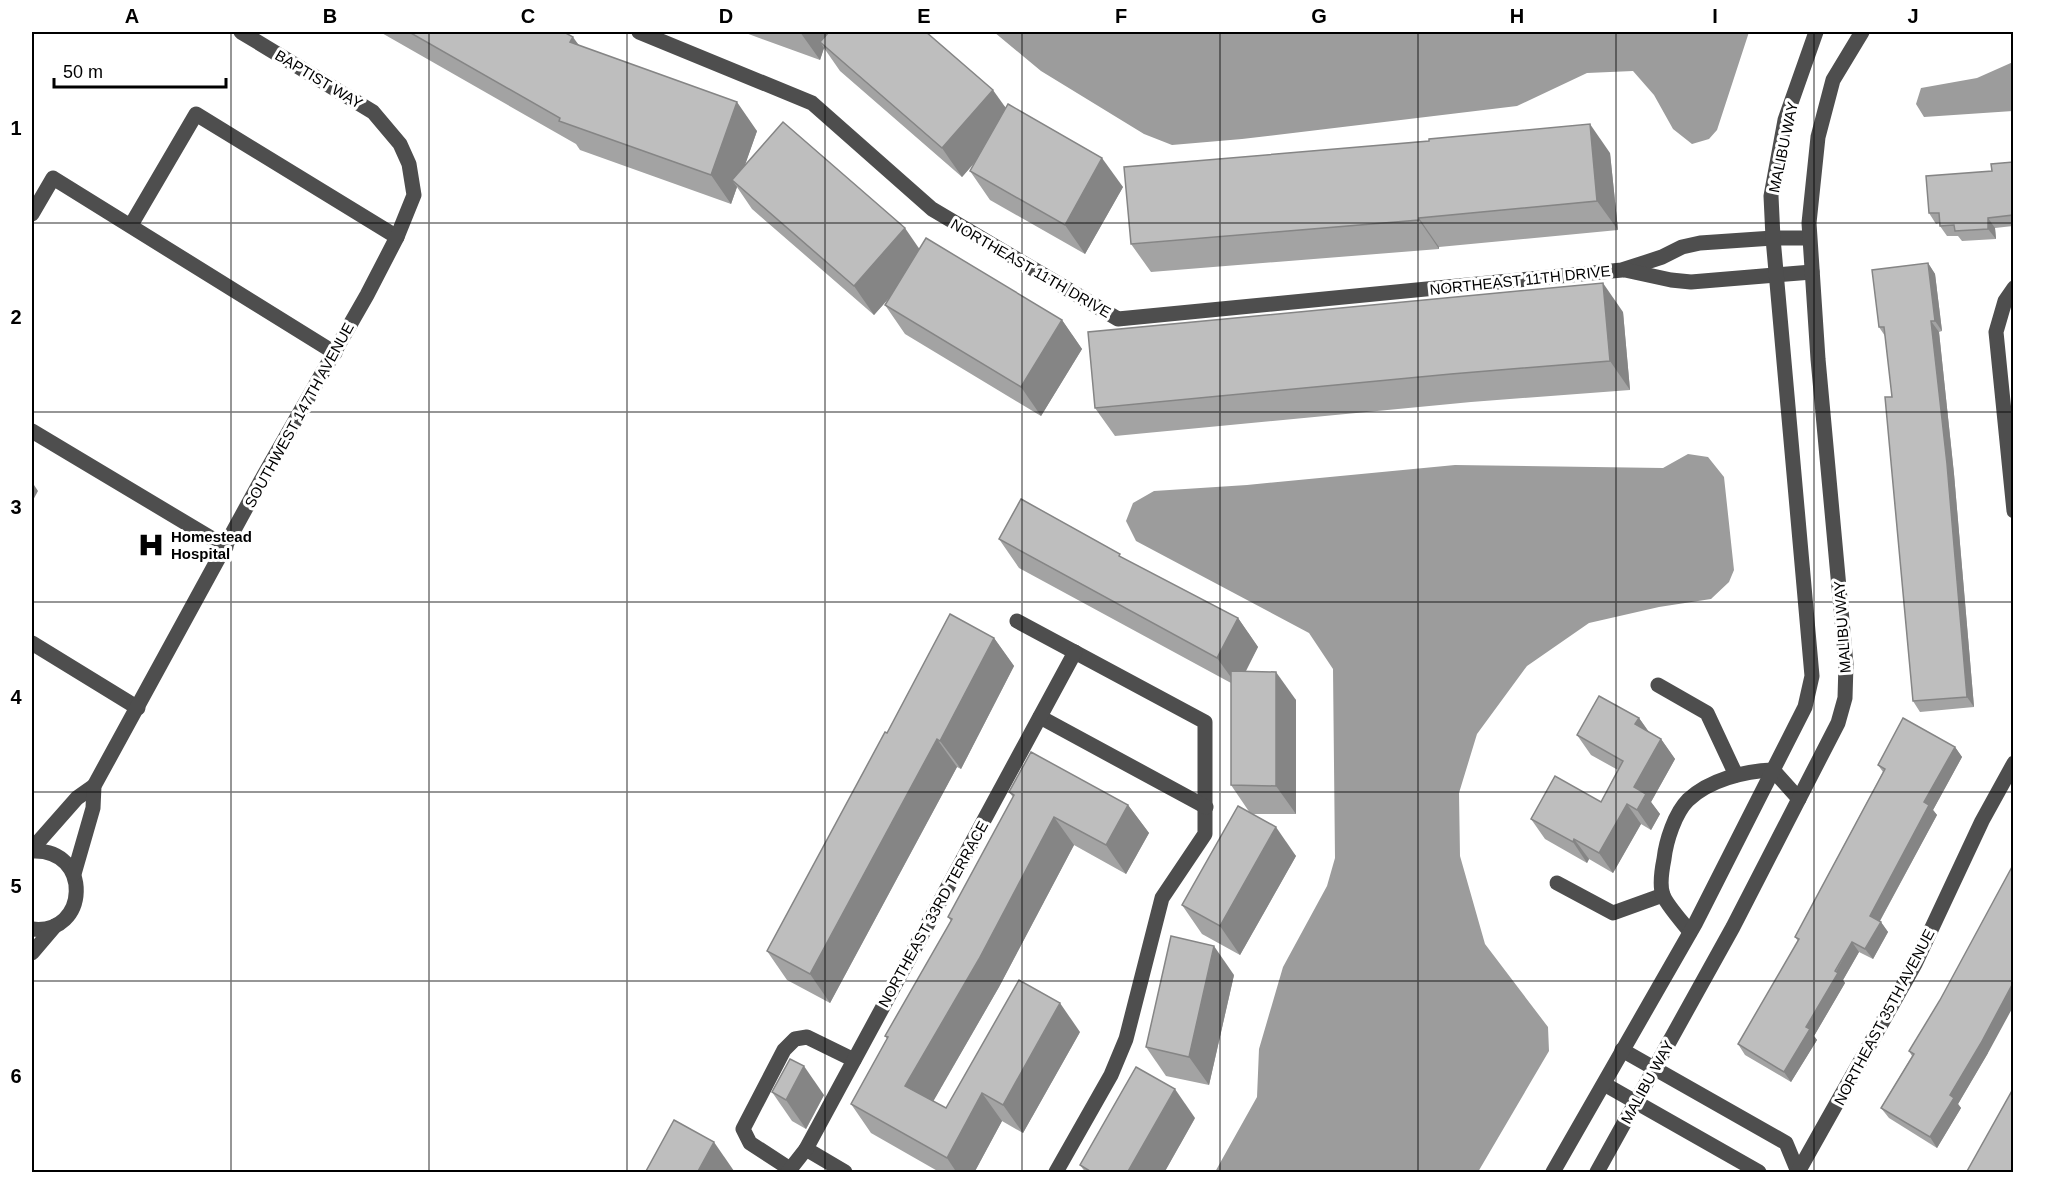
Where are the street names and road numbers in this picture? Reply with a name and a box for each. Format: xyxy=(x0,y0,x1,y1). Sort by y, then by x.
street label: BAPTIST WAY xyxy=(272,46,366,112)
street label: MALIBU WAY xyxy=(1765,100,1801,194)
street label: NORTHEAST 11TH DRIVE xyxy=(948,215,1114,321)
street label: NORTHEAST 11TH DRIVE xyxy=(1429,262,1611,298)
street label: SOUTHWEST 147TH AVENUE xyxy=(241,320,357,510)
street label: MALIBU WAY xyxy=(1830,580,1854,674)
street label: NORTHEAST 33RD TERRACE xyxy=(875,818,991,1010)
street label: NORTHEAST 35TH AVENUE xyxy=(1830,926,1938,1108)
street label: MALIBU WAY xyxy=(1617,1037,1677,1127)

